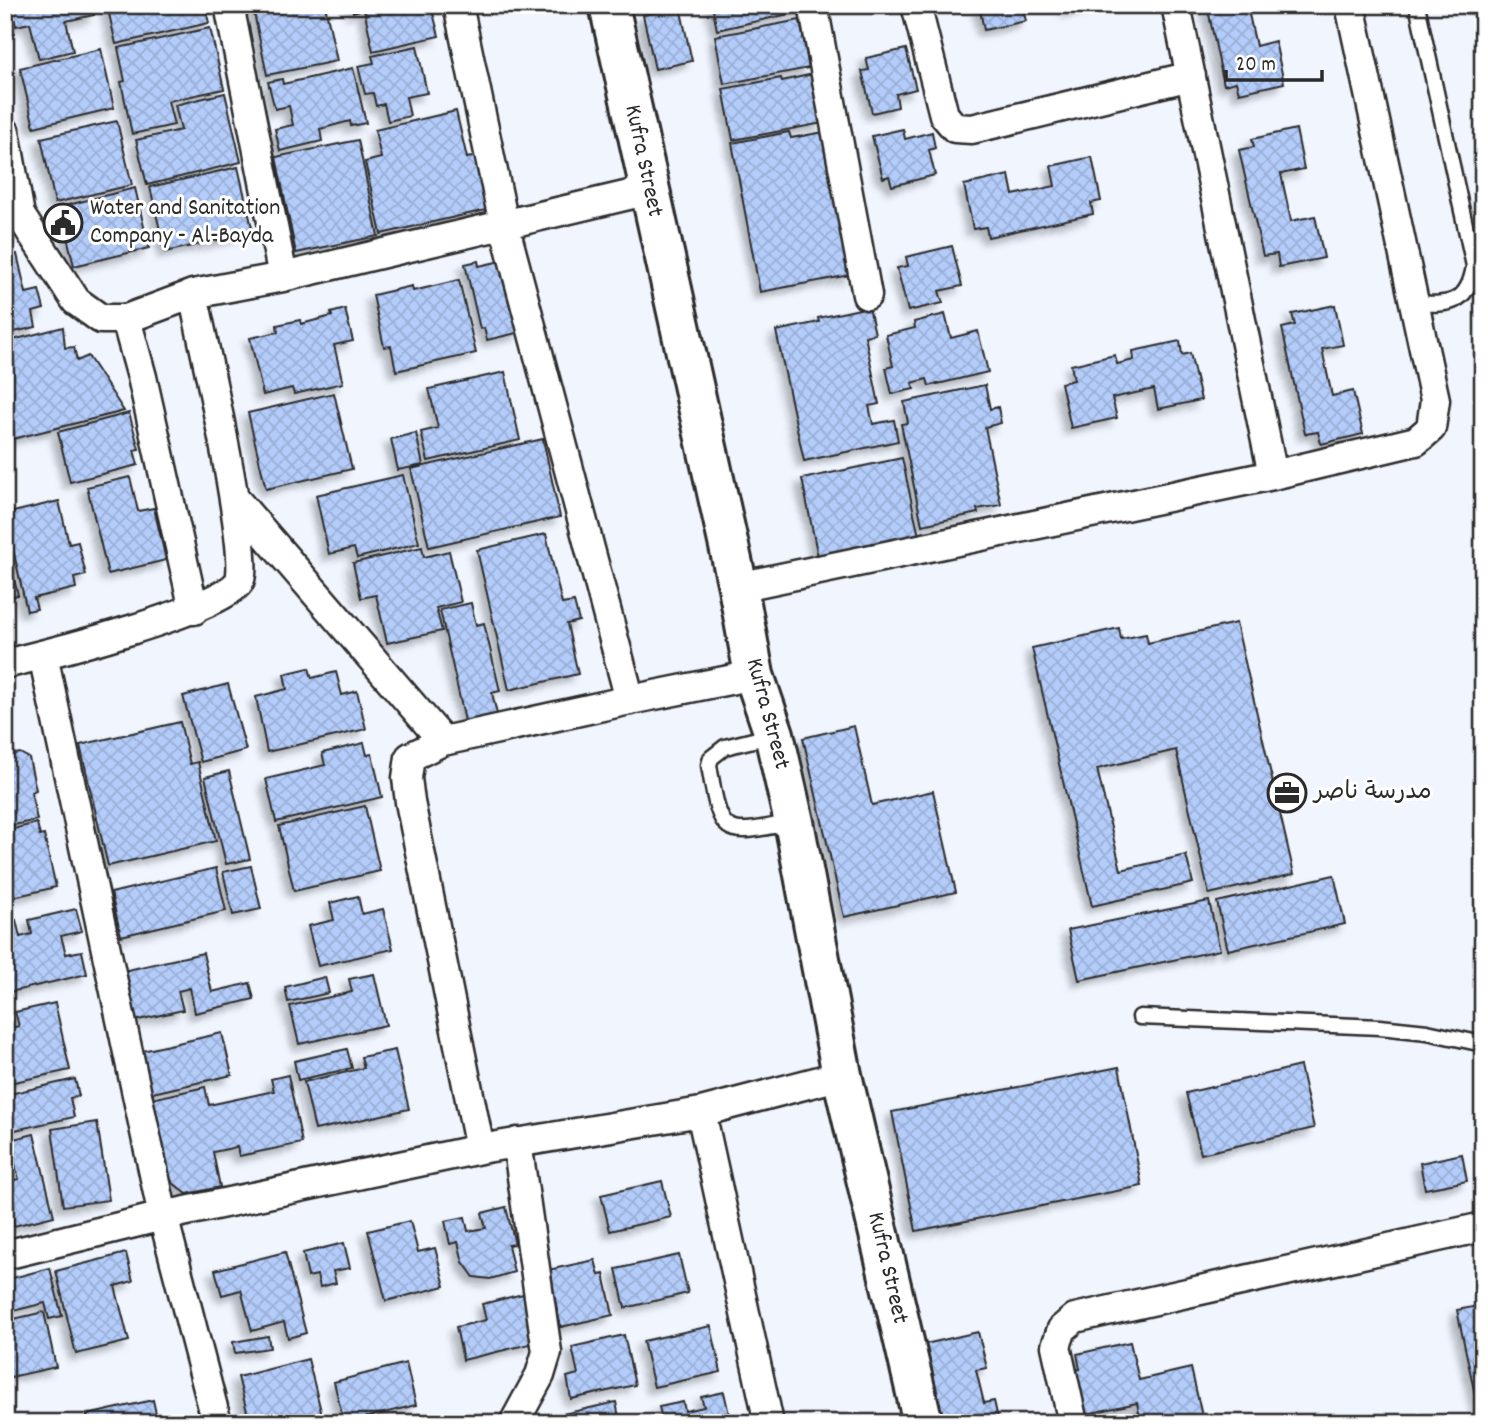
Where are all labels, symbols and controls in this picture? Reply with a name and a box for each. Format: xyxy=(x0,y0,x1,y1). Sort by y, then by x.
scale bar xyxy=(1226,38,1322,82)
text: 20 m xyxy=(1236,51,1276,81)
street label: Kufra Street xyxy=(615,102,671,220)
place label: Water and Sanitation Company - Al-Bayda xyxy=(90,192,280,254)
public building icon: Water and Sanitation Company - Al-Bayda xyxy=(42,202,84,244)
street label: Kufra Street xyxy=(736,655,798,774)
office icon: مدرسة ناصر xyxy=(1266,772,1308,814)
place label: مدرسة ناصر xyxy=(1312,776,1432,810)
street label: Kufra Street xyxy=(858,1209,916,1327)

